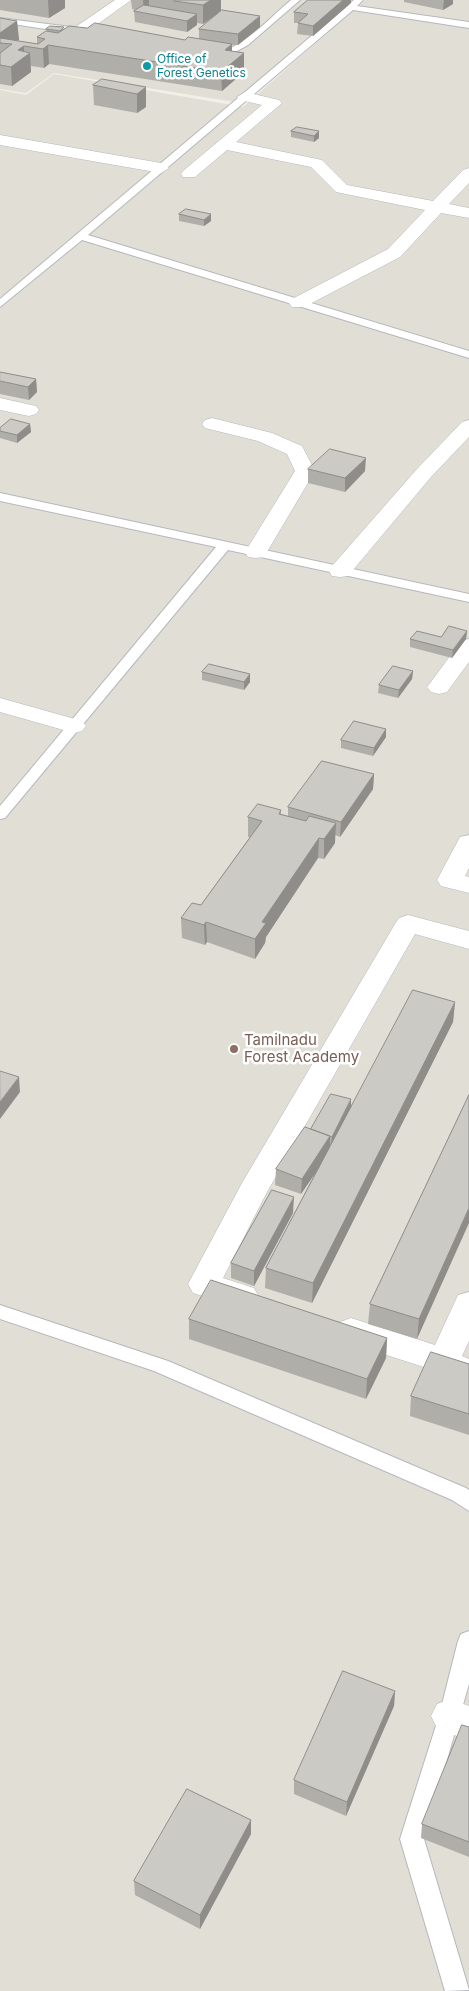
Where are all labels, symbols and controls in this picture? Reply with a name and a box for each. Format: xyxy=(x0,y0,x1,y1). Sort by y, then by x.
place label: Office of Forest Genetics xyxy=(157,52,246,80)
marker: Office of Forest Genetics xyxy=(141,60,153,72)
place label: Tamilnadu Forest Academy xyxy=(244,1031,359,1066)
marker: Tamilnadu Forest Academy xyxy=(228,1043,240,1055)

